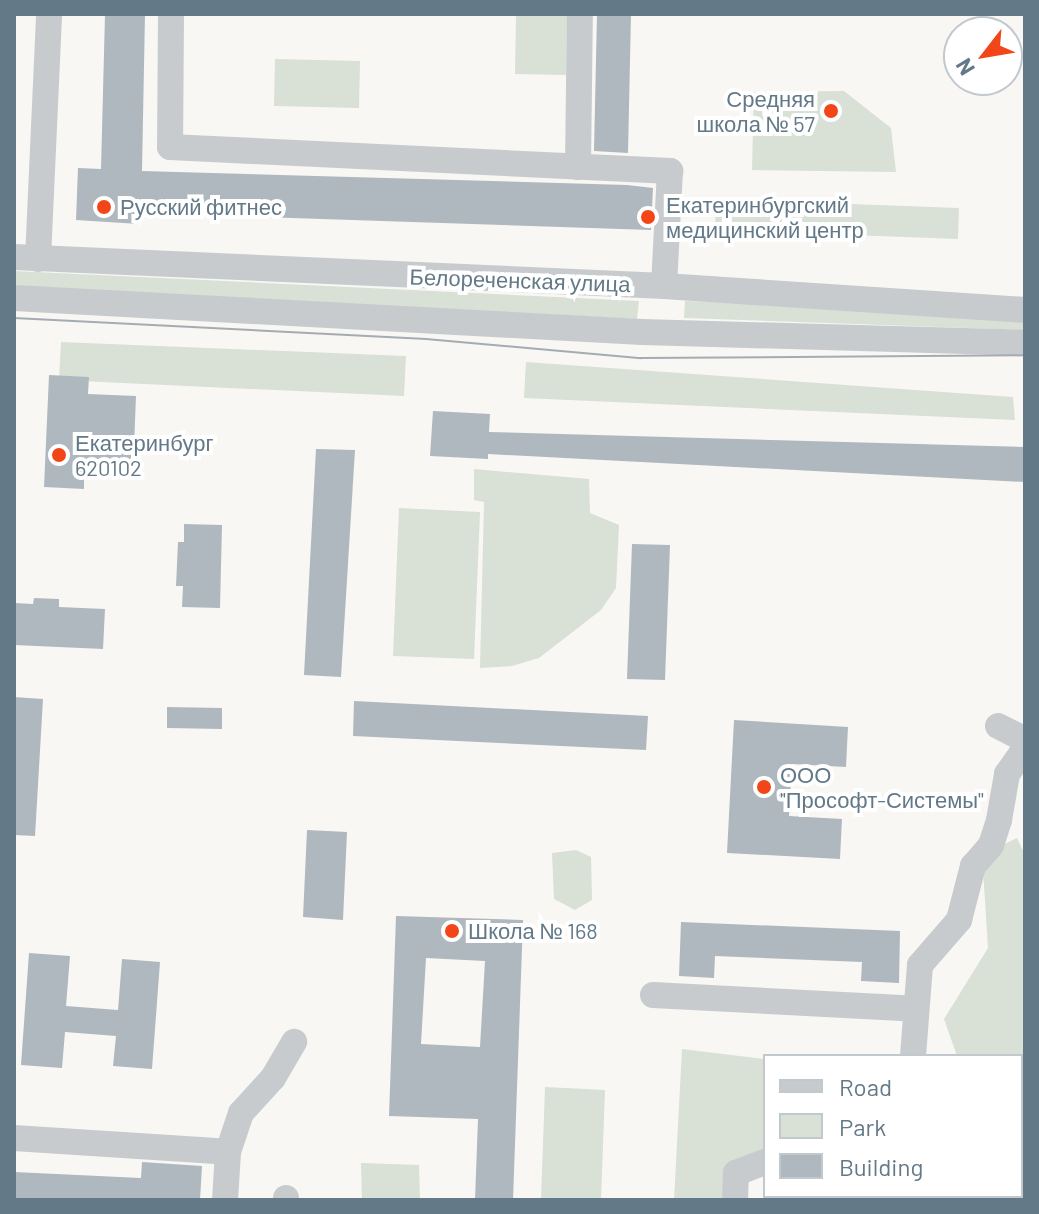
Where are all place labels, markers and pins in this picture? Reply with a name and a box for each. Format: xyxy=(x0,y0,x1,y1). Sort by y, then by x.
place label: Средняя школа № 57 xyxy=(697,85,815,136)
marker: Средняя школа № 57 xyxy=(822,102,840,120)
place label: Екатеринбургский медицинский центр xyxy=(666,191,864,242)
place label: Русский фитнес xyxy=(120,194,282,220)
marker: Русский фитнес xyxy=(95,198,113,216)
marker: Екатеринбургский медицинский центр xyxy=(637,206,659,228)
place label: Екатеринбург 620102 xyxy=(75,429,213,480)
marker: Екатеринбург 620102 xyxy=(50,446,68,464)
place label: ООО "Прософт-Системы" xyxy=(780,761,984,812)
marker: ООО "Прософт-Системы" xyxy=(755,778,773,796)
place label: Школа № 168 xyxy=(468,918,598,944)
marker: Школа № 168 xyxy=(443,922,461,940)

